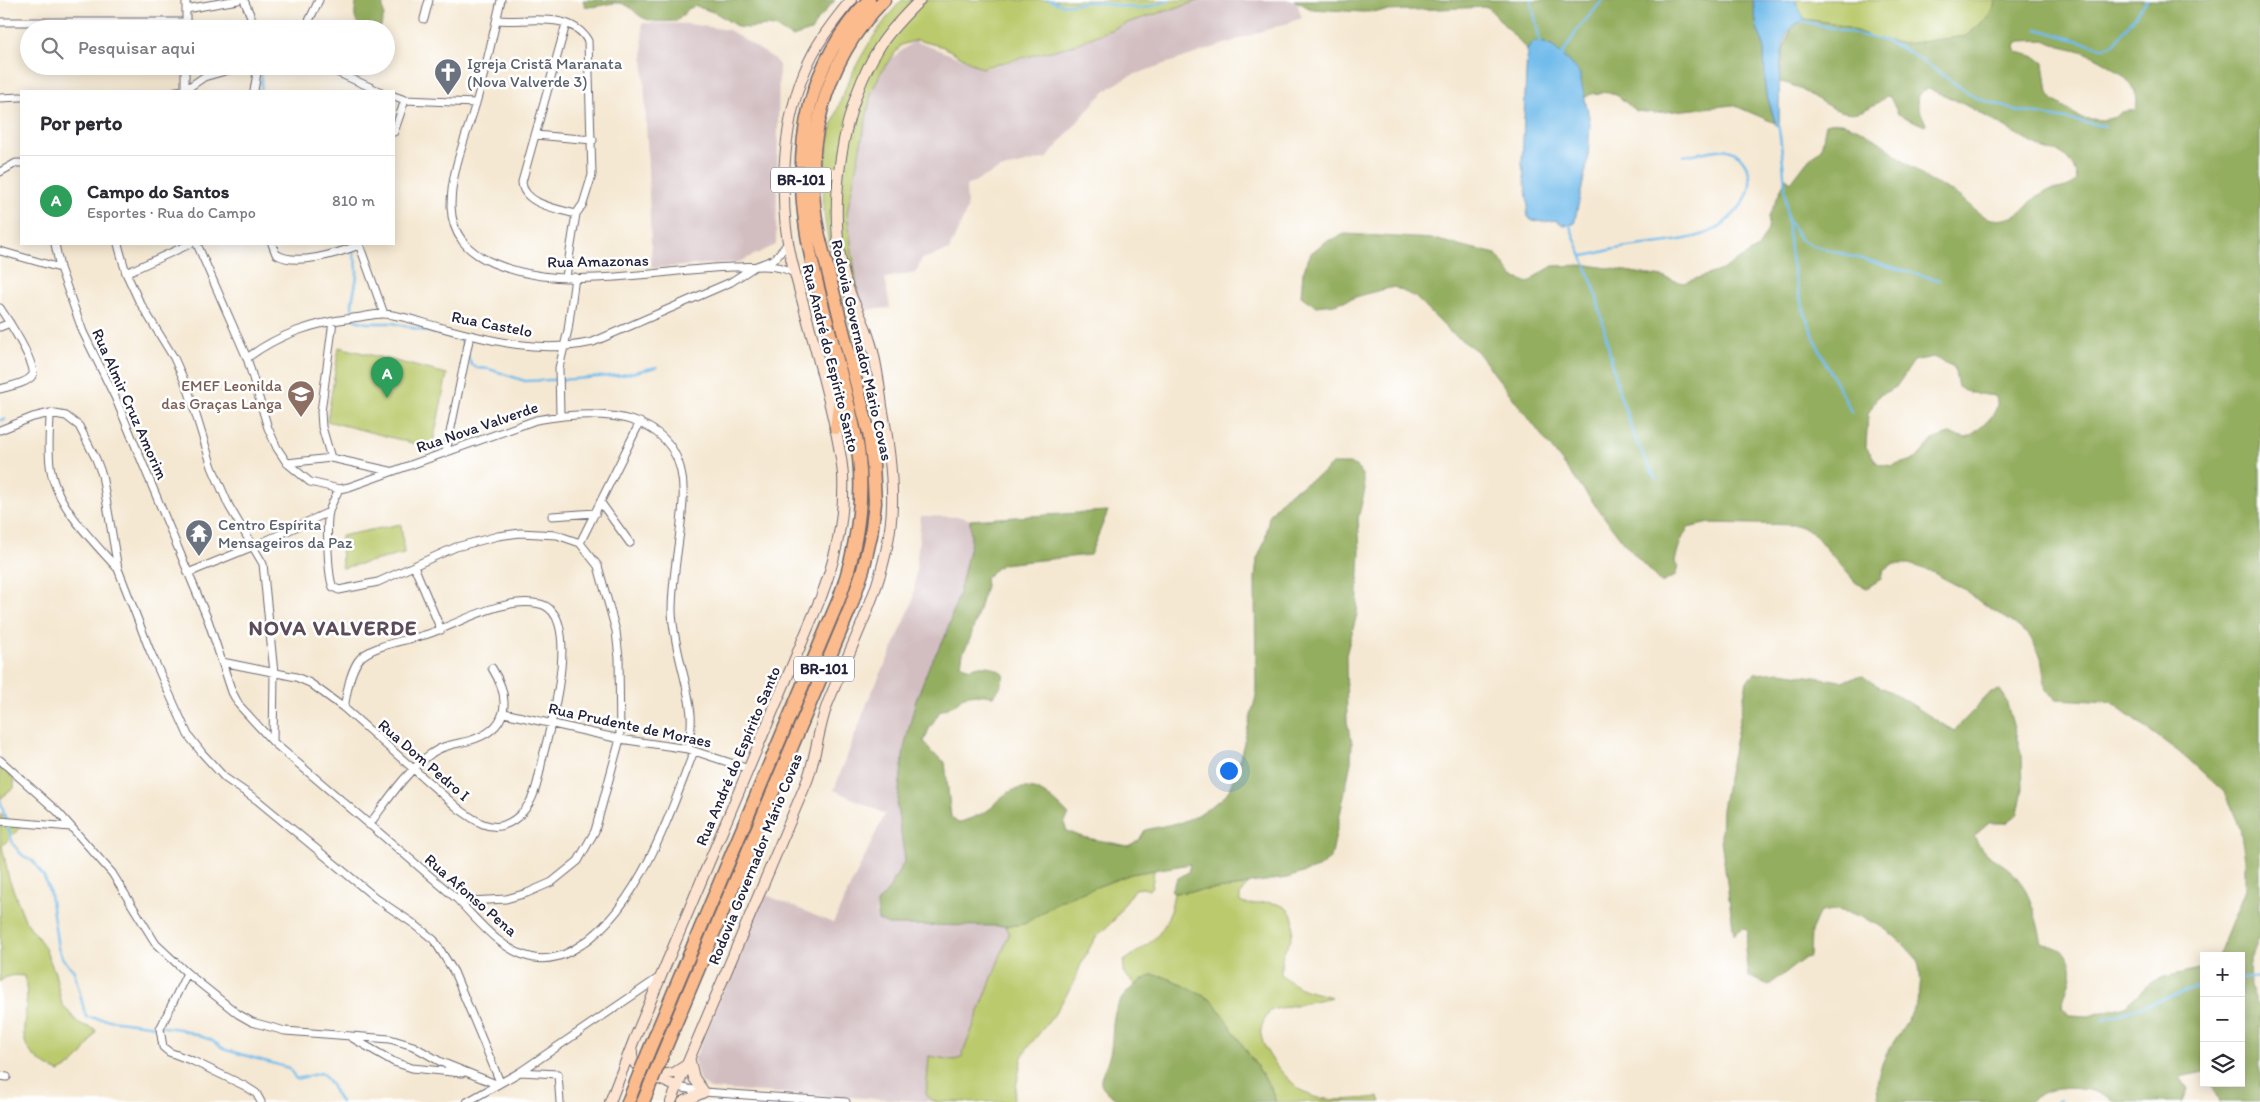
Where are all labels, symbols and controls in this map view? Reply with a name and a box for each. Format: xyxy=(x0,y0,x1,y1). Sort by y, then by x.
search box xyxy=(20,20,395,75)
icon: search xyxy=(38,34,66,62)
text: Pesquisar aqui xyxy=(78,36,195,59)
place label: Igreja Cristã Maranata (Nova Valverde 3) xyxy=(467,54,623,91)
church icon: Igreja Cristã Maranata (Nova Valverde 3) xyxy=(433,57,463,96)
text: Por perto xyxy=(40,110,122,135)
road number: BR-101 xyxy=(771,168,831,192)
text: Campo do Santos xyxy=(87,180,229,203)
text: A xyxy=(51,191,61,210)
text: 810 m xyxy=(332,191,375,210)
text: Esportes · Rua do Campo xyxy=(87,203,256,222)
street label: Rodovia Governador Mário Covas xyxy=(827,238,897,462)
street label: Rua Amazonas xyxy=(547,251,649,271)
street label: Rua André do Espírito Santo xyxy=(798,262,864,454)
street label: Rua Castelo xyxy=(450,307,534,341)
street label: Rua Almir Cruz Amorim xyxy=(88,326,172,482)
pin: A xyxy=(371,357,403,398)
place label: EMEF Leonilda das Graças Langa xyxy=(161,376,283,413)
school or university icon: EMEF Leonilda das Graças Langa xyxy=(286,379,316,418)
street label: Rua Nova Valverde xyxy=(414,397,540,457)
place label: Centro Espírita Mensageiros da Paz xyxy=(218,515,353,552)
temple icon: Centro Espírita Mensageiros da Paz xyxy=(184,518,214,557)
district label: NOVA VALVERDE xyxy=(249,615,417,640)
road number: BR-101 xyxy=(794,656,854,682)
street label: Rua André do Espírito Santo xyxy=(691,663,785,849)
street label: Rua Prudente de Moraes xyxy=(547,698,713,752)
street label: Rua Dom Pedro I xyxy=(374,715,474,805)
street label: Rodovia Governador Mário Covas xyxy=(704,750,806,968)
your location xyxy=(1216,758,1242,784)
street label: Rua Afonso Pena xyxy=(421,850,522,941)
map controls xyxy=(2200,952,2245,1087)
button: + xyxy=(2200,952,2245,997)
button: − xyxy=(2200,997,2245,1042)
button: layers xyxy=(2200,1042,2245,1087)

